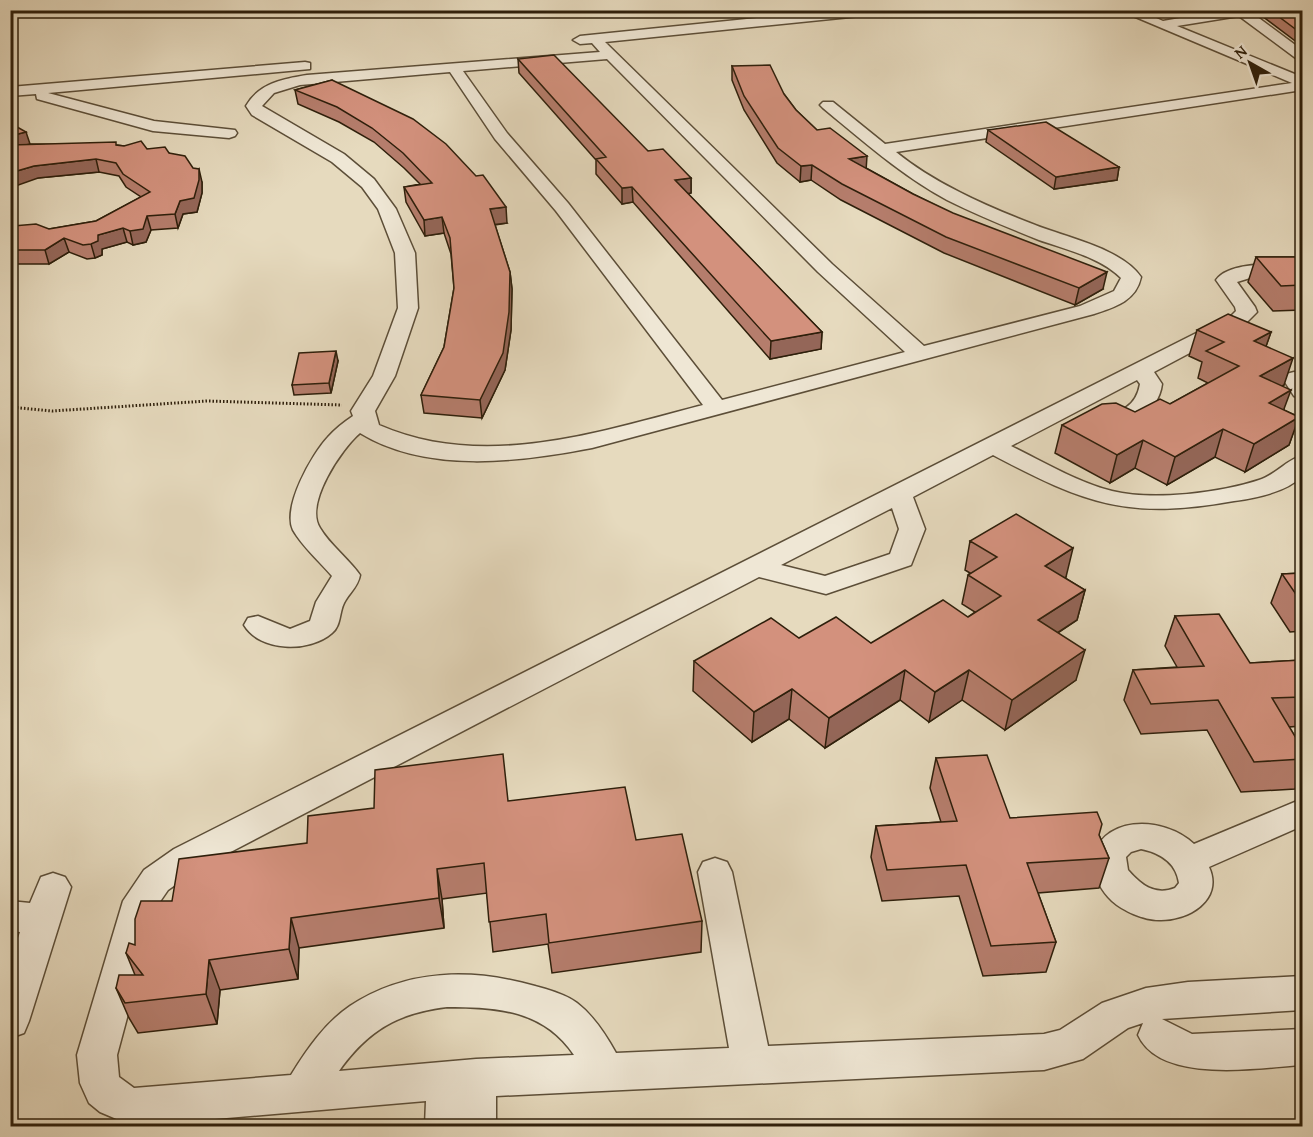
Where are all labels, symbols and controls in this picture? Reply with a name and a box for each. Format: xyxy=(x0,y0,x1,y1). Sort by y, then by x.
north arrow xyxy=(1220,33,1280,93)
text: N xyxy=(1229,39,1252,64)

